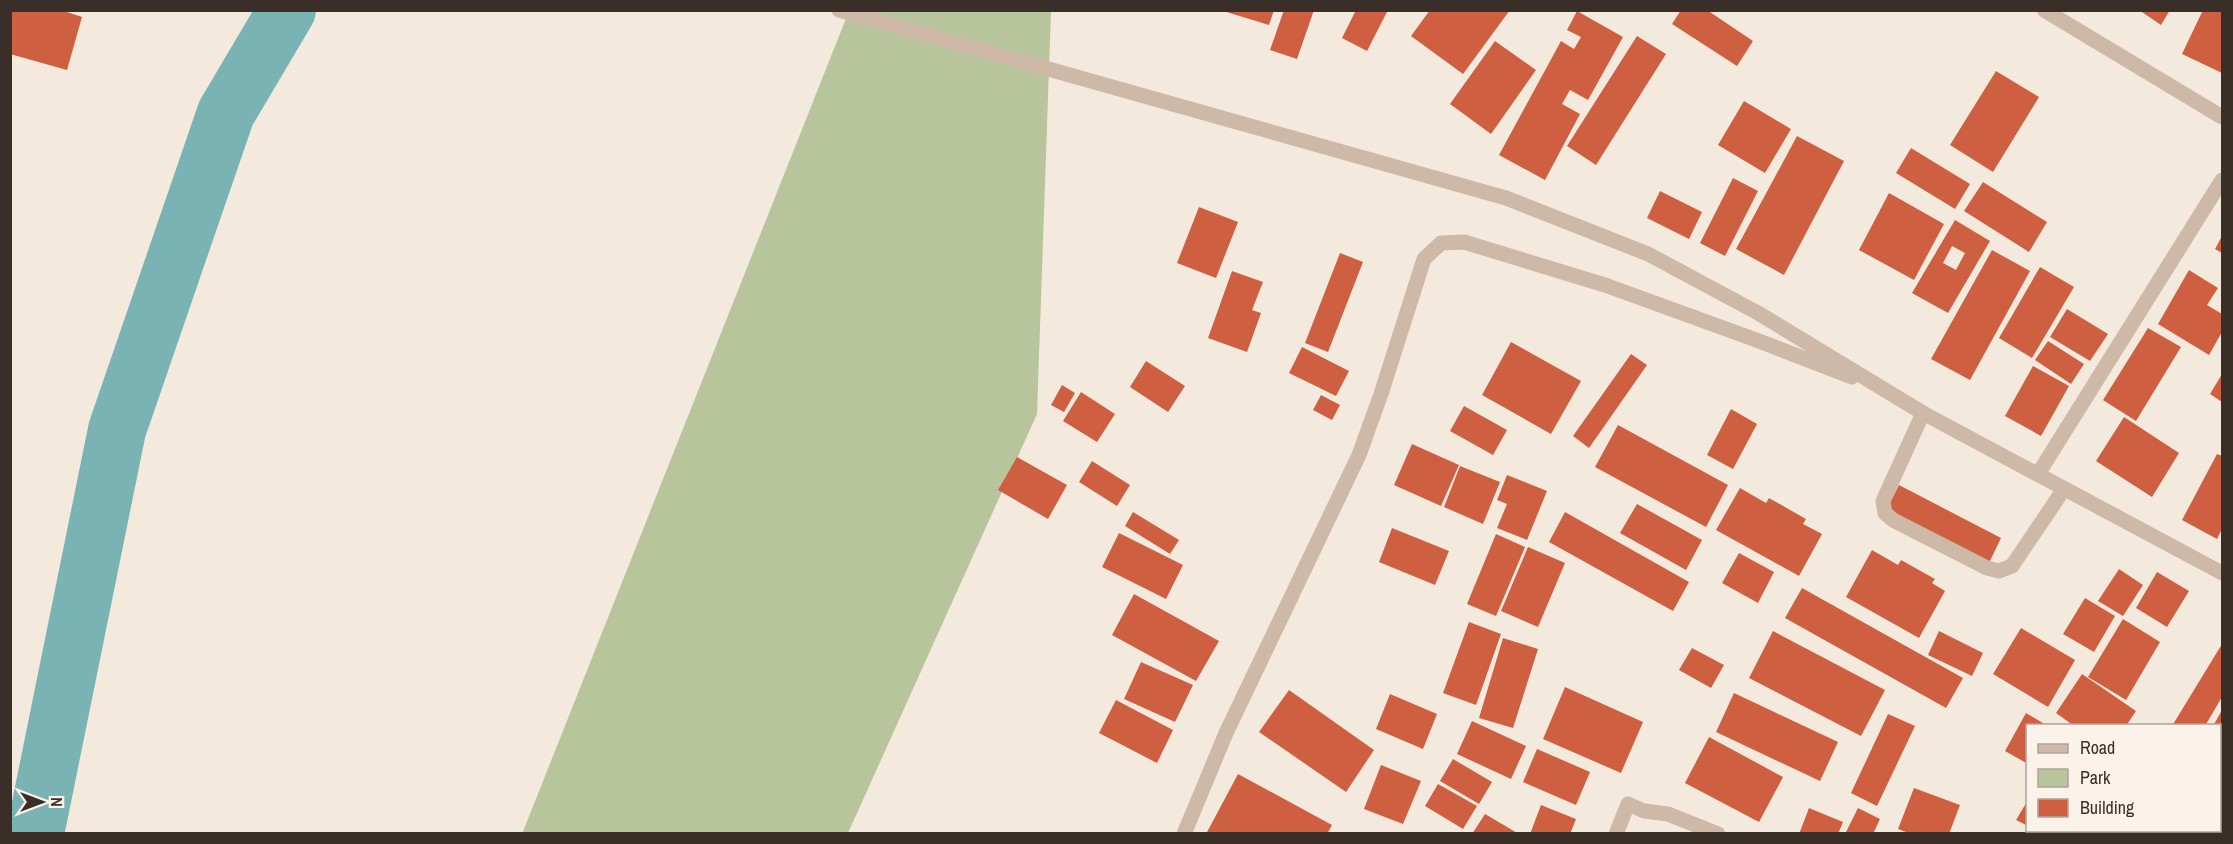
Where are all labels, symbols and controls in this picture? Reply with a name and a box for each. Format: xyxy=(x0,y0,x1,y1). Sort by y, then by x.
legend xyxy=(2026,724,2221,832)
text: Road xyxy=(2080,735,2115,760)
text: Park xyxy=(2080,765,2111,790)
north arrow xyxy=(12,772,72,832)
text: Building xyxy=(2080,795,2135,820)
text: N xyxy=(46,797,68,807)

